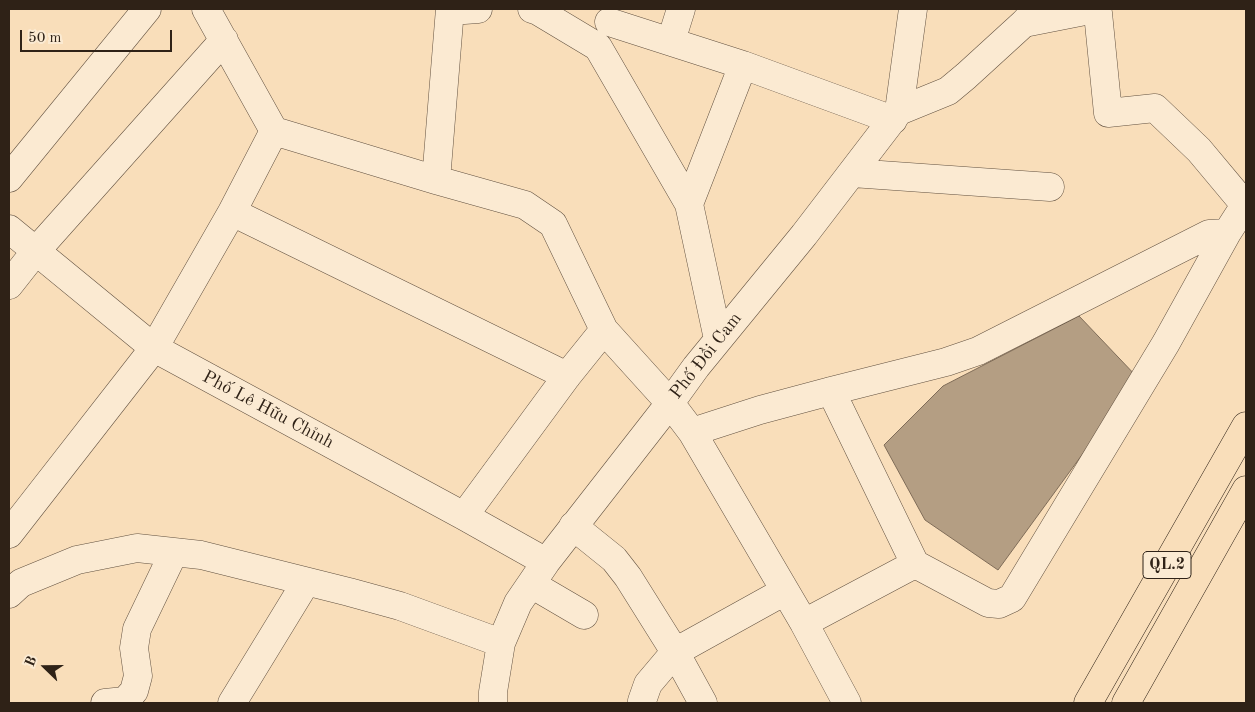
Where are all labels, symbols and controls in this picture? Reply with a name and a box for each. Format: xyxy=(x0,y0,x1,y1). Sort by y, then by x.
scale bar xyxy=(22,20,175,52)
text: 50 m xyxy=(28,31,62,46)
street label: Phố Đồi Cam xyxy=(666,308,746,404)
street label: Phố Lê Hữu Chỉnh xyxy=(198,366,338,454)
road number: QL.2 xyxy=(1143,552,1191,578)
north arrow xyxy=(20,642,70,692)
text: B xyxy=(23,654,39,669)

